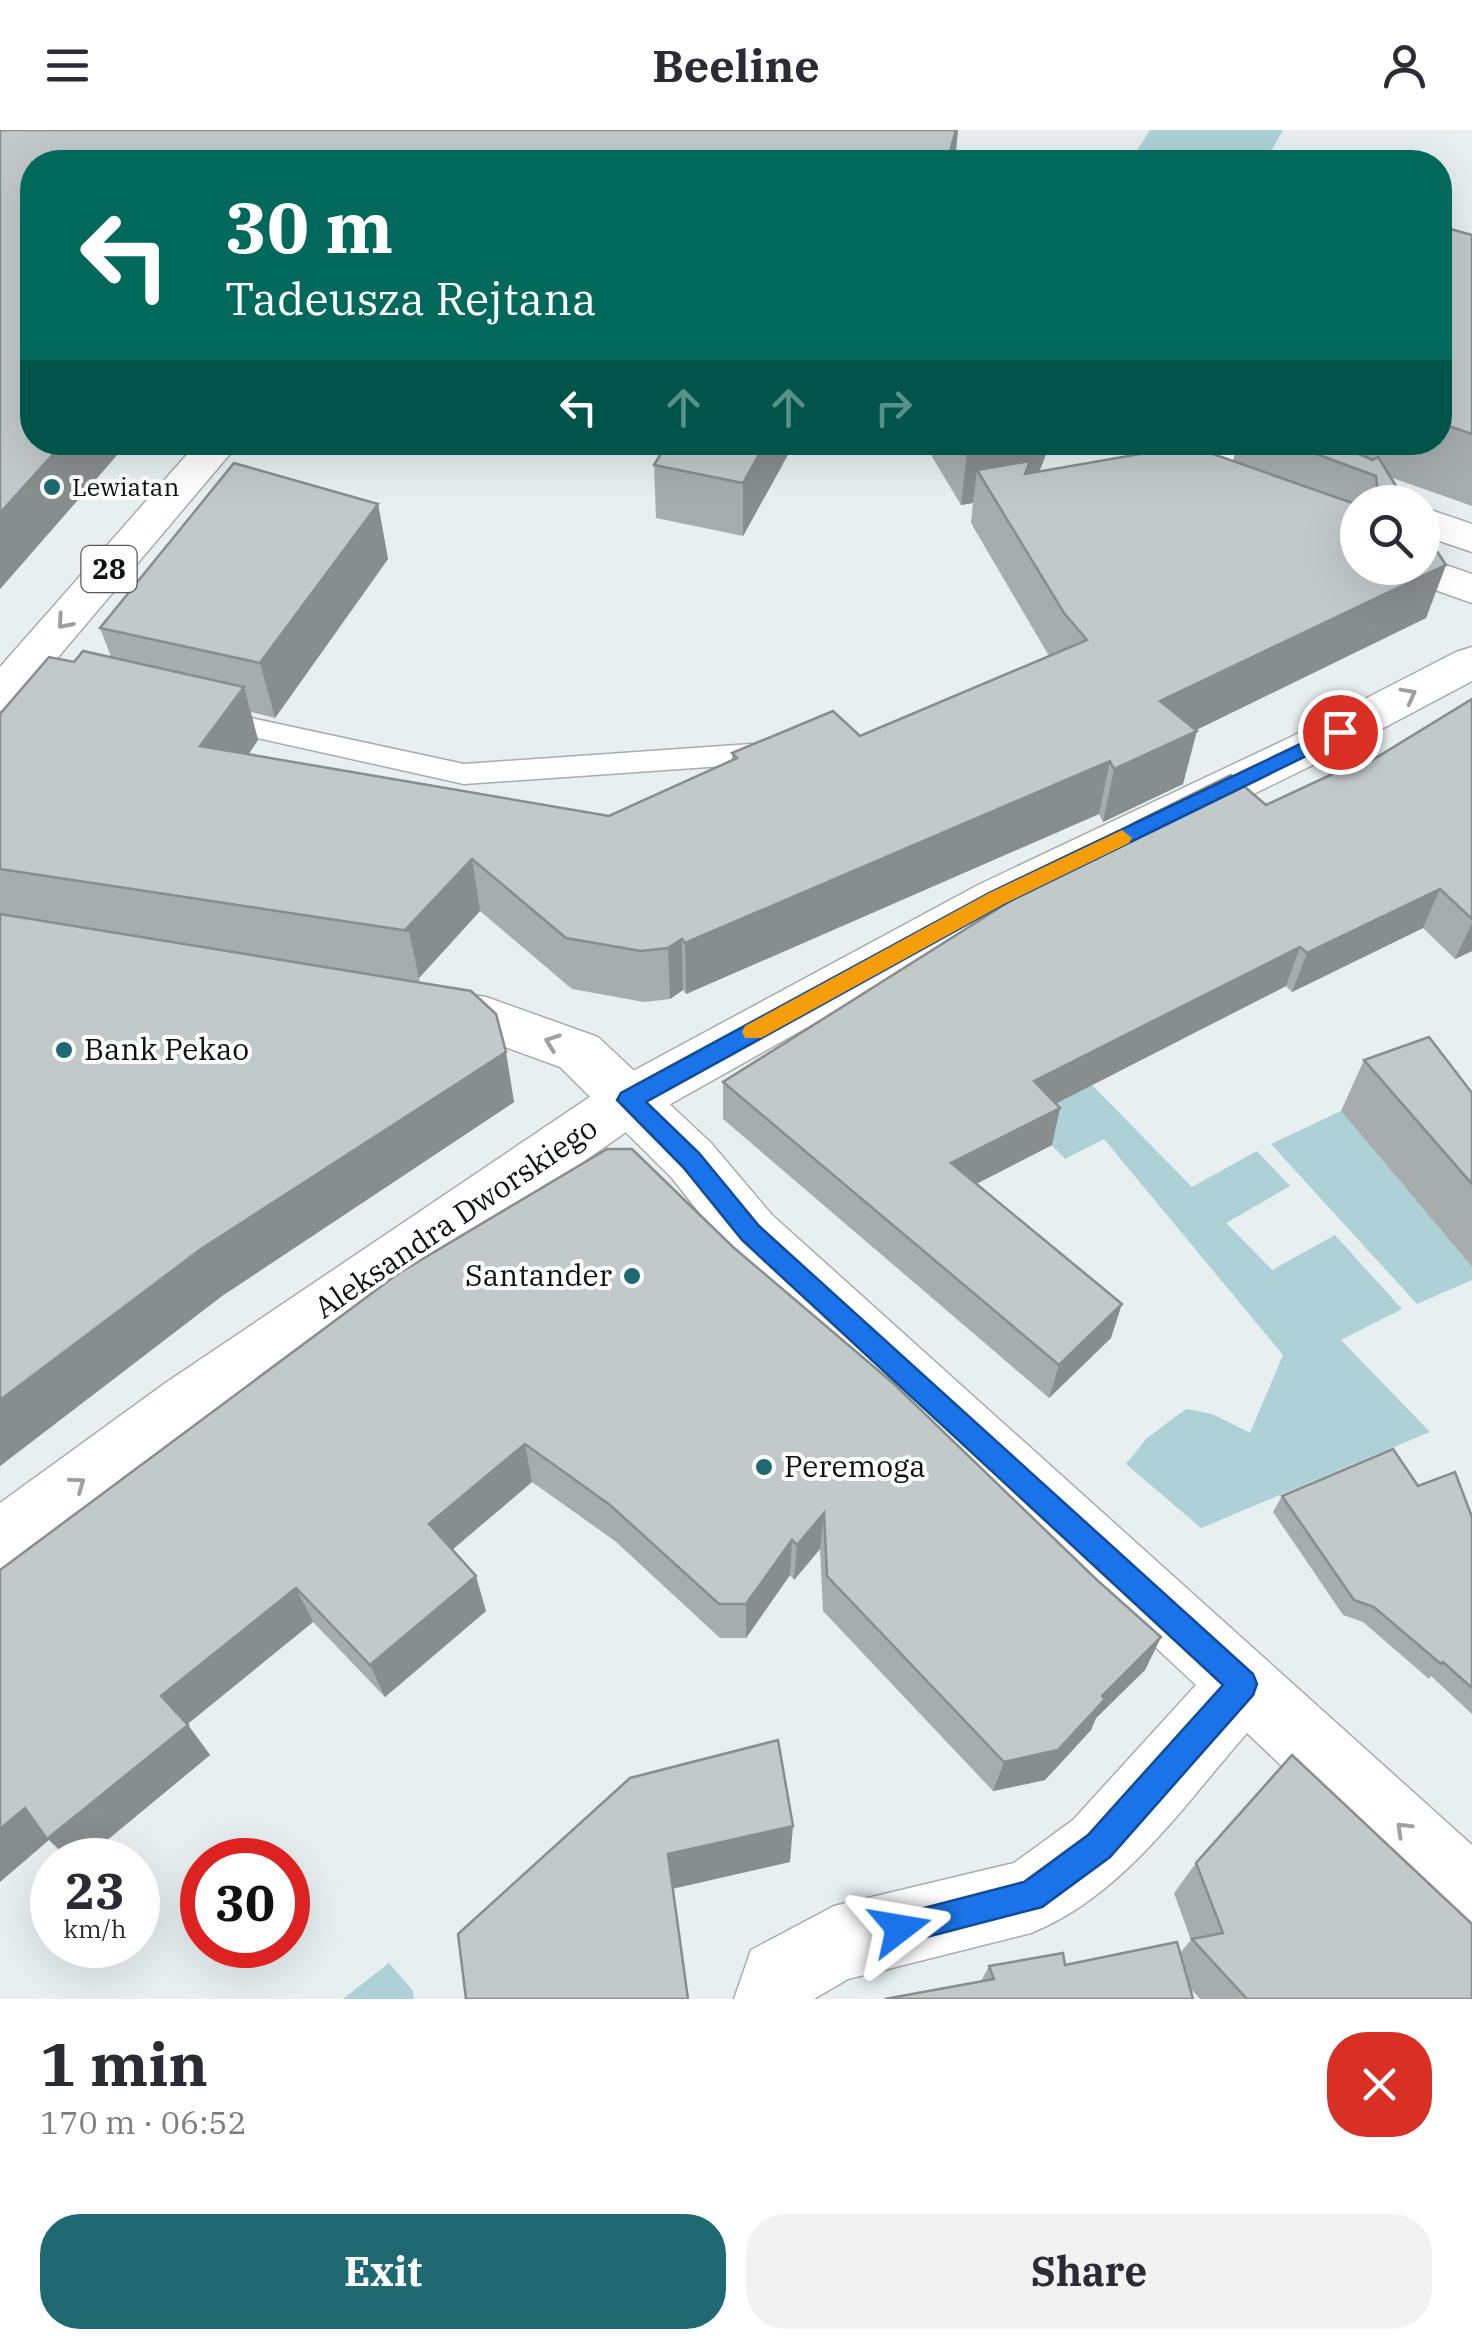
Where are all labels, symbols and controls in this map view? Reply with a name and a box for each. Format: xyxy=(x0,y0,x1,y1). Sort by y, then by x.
text: Beeline xyxy=(652,36,820,94)
icon: menu xyxy=(40,38,95,93)
icon: person xyxy=(1377,38,1432,93)
text: 30 m xyxy=(225,181,393,272)
icon: left xyxy=(60,190,190,320)
text: Tadeusza Rejtana xyxy=(225,269,596,327)
icon: left xyxy=(551,380,606,435)
icon: ahead xyxy=(656,380,711,435)
icon: ahead xyxy=(761,380,816,435)
icon: right xyxy=(866,380,921,435)
place label: Lewiatan xyxy=(72,470,179,503)
marker: Lewiatan xyxy=(41,476,63,498)
map controls xyxy=(1340,485,1440,585)
button: search xyxy=(1340,485,1440,585)
road number: 28 xyxy=(82,546,136,592)
one-way arrow xyxy=(57,610,75,628)
one-way arrow xyxy=(1398,688,1416,708)
pin xyxy=(1298,690,1383,775)
icon: arrive xyxy=(1313,705,1368,760)
place label: Bank Pekao xyxy=(84,1029,249,1068)
one-way arrow xyxy=(545,1033,562,1054)
marker: Bank Pekao xyxy=(53,1039,75,1061)
street label: Aleksandra Dworskiego xyxy=(306,1107,604,1326)
place label: Santander xyxy=(465,1255,612,1294)
marker: Santander xyxy=(621,1265,643,1287)
place label: Peremoga xyxy=(784,1446,926,1485)
marker: Peremoga xyxy=(753,1456,775,1478)
one-way arrow xyxy=(67,1478,85,1495)
one-way arrow xyxy=(1396,1823,1414,1841)
speed limit sign: 30 xyxy=(180,1838,310,1968)
text: 23 xyxy=(65,1858,125,1923)
position arrow xyxy=(848,1876,952,1980)
text: km/h xyxy=(63,1912,127,1945)
text: 1 min xyxy=(40,2024,208,2103)
button: close xyxy=(1327,2032,1432,2137)
text: 170 m · 06:52 xyxy=(40,2101,247,2143)
button: Exit xyxy=(40,2214,726,2329)
button: Share xyxy=(746,2214,1432,2329)

